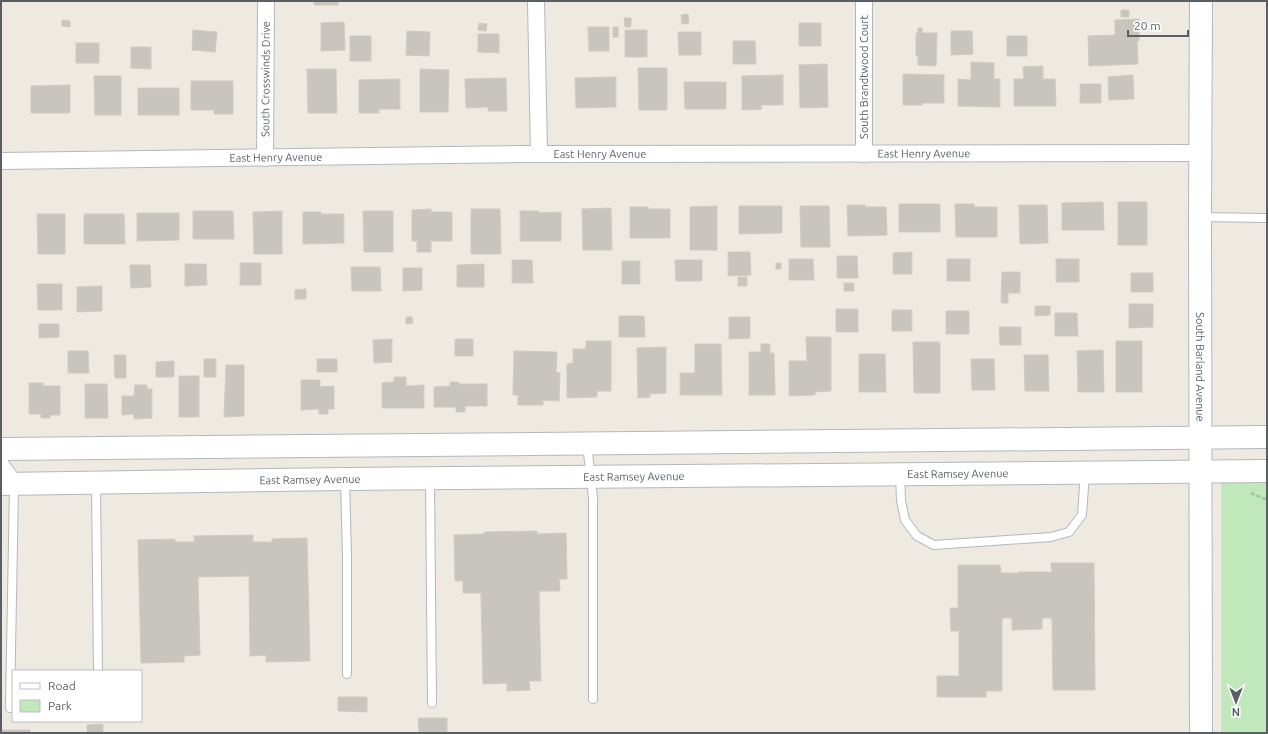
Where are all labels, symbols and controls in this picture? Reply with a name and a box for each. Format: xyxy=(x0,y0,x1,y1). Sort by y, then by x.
scale bar xyxy=(1128,12,1188,38)
street label: South Brandtwood Court xyxy=(858,14,870,139)
text: 20 m xyxy=(1134,19,1161,32)
street label: South Crosswinds Drive xyxy=(259,21,272,137)
street label: East Henry Avenue xyxy=(878,147,970,159)
street label: East Henry Avenue xyxy=(554,148,646,160)
street label: East Henry Avenue xyxy=(229,151,322,164)
street label: South Barland Avenue xyxy=(1194,312,1206,422)
street label: East Ramsey Avenue xyxy=(907,467,1009,480)
street label: East Ramsey Avenue xyxy=(583,470,685,483)
street label: East Ramsey Avenue xyxy=(259,473,361,486)
legend xyxy=(12,670,142,722)
text: Road xyxy=(48,679,76,692)
north arrow xyxy=(1216,682,1256,722)
text: Park xyxy=(48,699,72,712)
text: N xyxy=(1232,706,1240,718)

